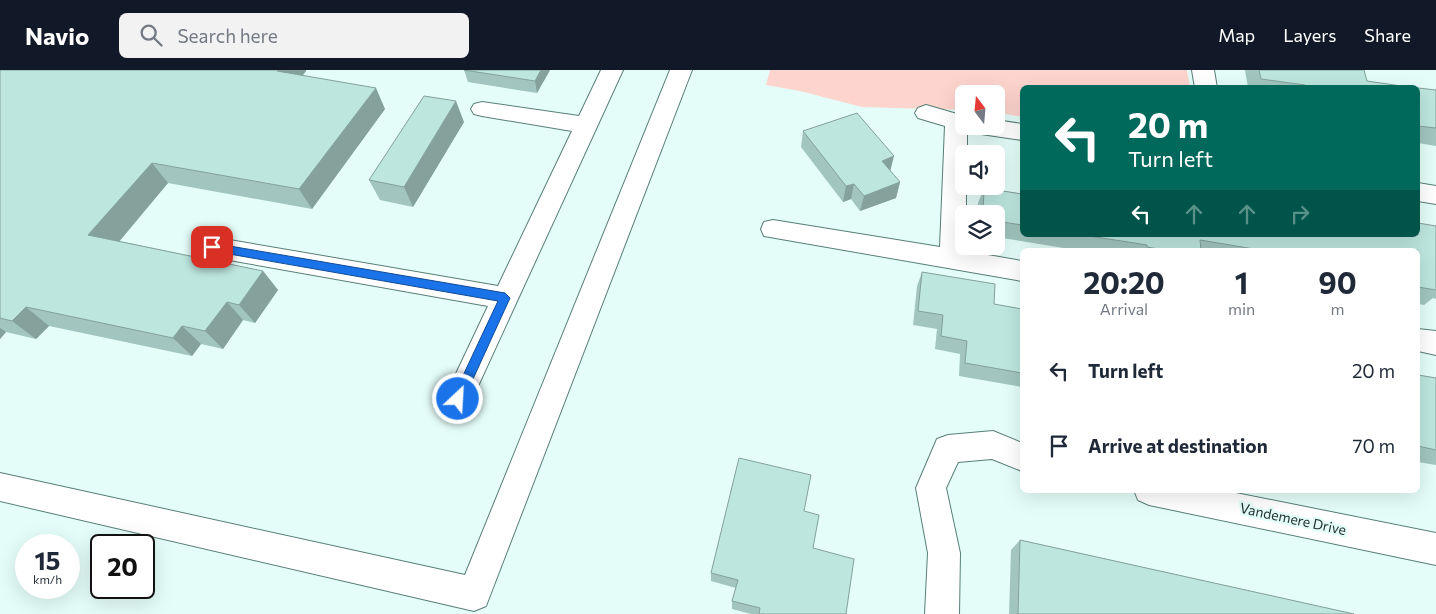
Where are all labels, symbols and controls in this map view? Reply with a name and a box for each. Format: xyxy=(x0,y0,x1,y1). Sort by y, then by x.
search box xyxy=(119,13,469,58)
text: Navio xyxy=(25,21,89,50)
icon: search xyxy=(137,21,165,49)
text: Search here xyxy=(177,24,278,47)
text: Map xyxy=(1218,24,1255,46)
text: Layers xyxy=(1283,24,1336,46)
text: Share xyxy=(1364,24,1411,46)
north arrow xyxy=(955,85,1005,135)
map controls xyxy=(955,85,1005,255)
text: 20 m xyxy=(1128,102,1208,145)
icon: left xyxy=(1045,105,1110,170)
button: sound xyxy=(955,145,1005,195)
text: Turn left xyxy=(1128,145,1213,172)
icon: left xyxy=(1127,200,1155,228)
icon: ahead xyxy=(1180,200,1208,228)
icon: ahead xyxy=(1233,200,1261,228)
icon: right xyxy=(1286,200,1314,228)
button: layers xyxy=(955,205,1005,255)
pin xyxy=(191,226,233,268)
icon: arrive xyxy=(198,233,226,261)
text: 20:20 xyxy=(1083,263,1165,300)
text: 1 xyxy=(1235,263,1248,300)
text: 90 xyxy=(1318,263,1357,300)
text: Arrival xyxy=(1100,299,1148,318)
text: min xyxy=(1228,299,1255,318)
text: m xyxy=(1331,299,1345,318)
icon: left xyxy=(1045,357,1073,385)
text: Turn left xyxy=(1088,359,1163,382)
text: 20 m xyxy=(1352,359,1395,382)
position arrow xyxy=(431,372,483,424)
icon: arrive xyxy=(1045,432,1073,460)
text: Arrive at destination xyxy=(1088,434,1268,457)
text: 70 m xyxy=(1352,434,1395,457)
street label: Vandemere Drive xyxy=(1238,499,1348,538)
speed limit sign: 20 xyxy=(90,534,155,599)
text: 15 xyxy=(35,545,60,575)
text: km/h xyxy=(33,572,62,586)

